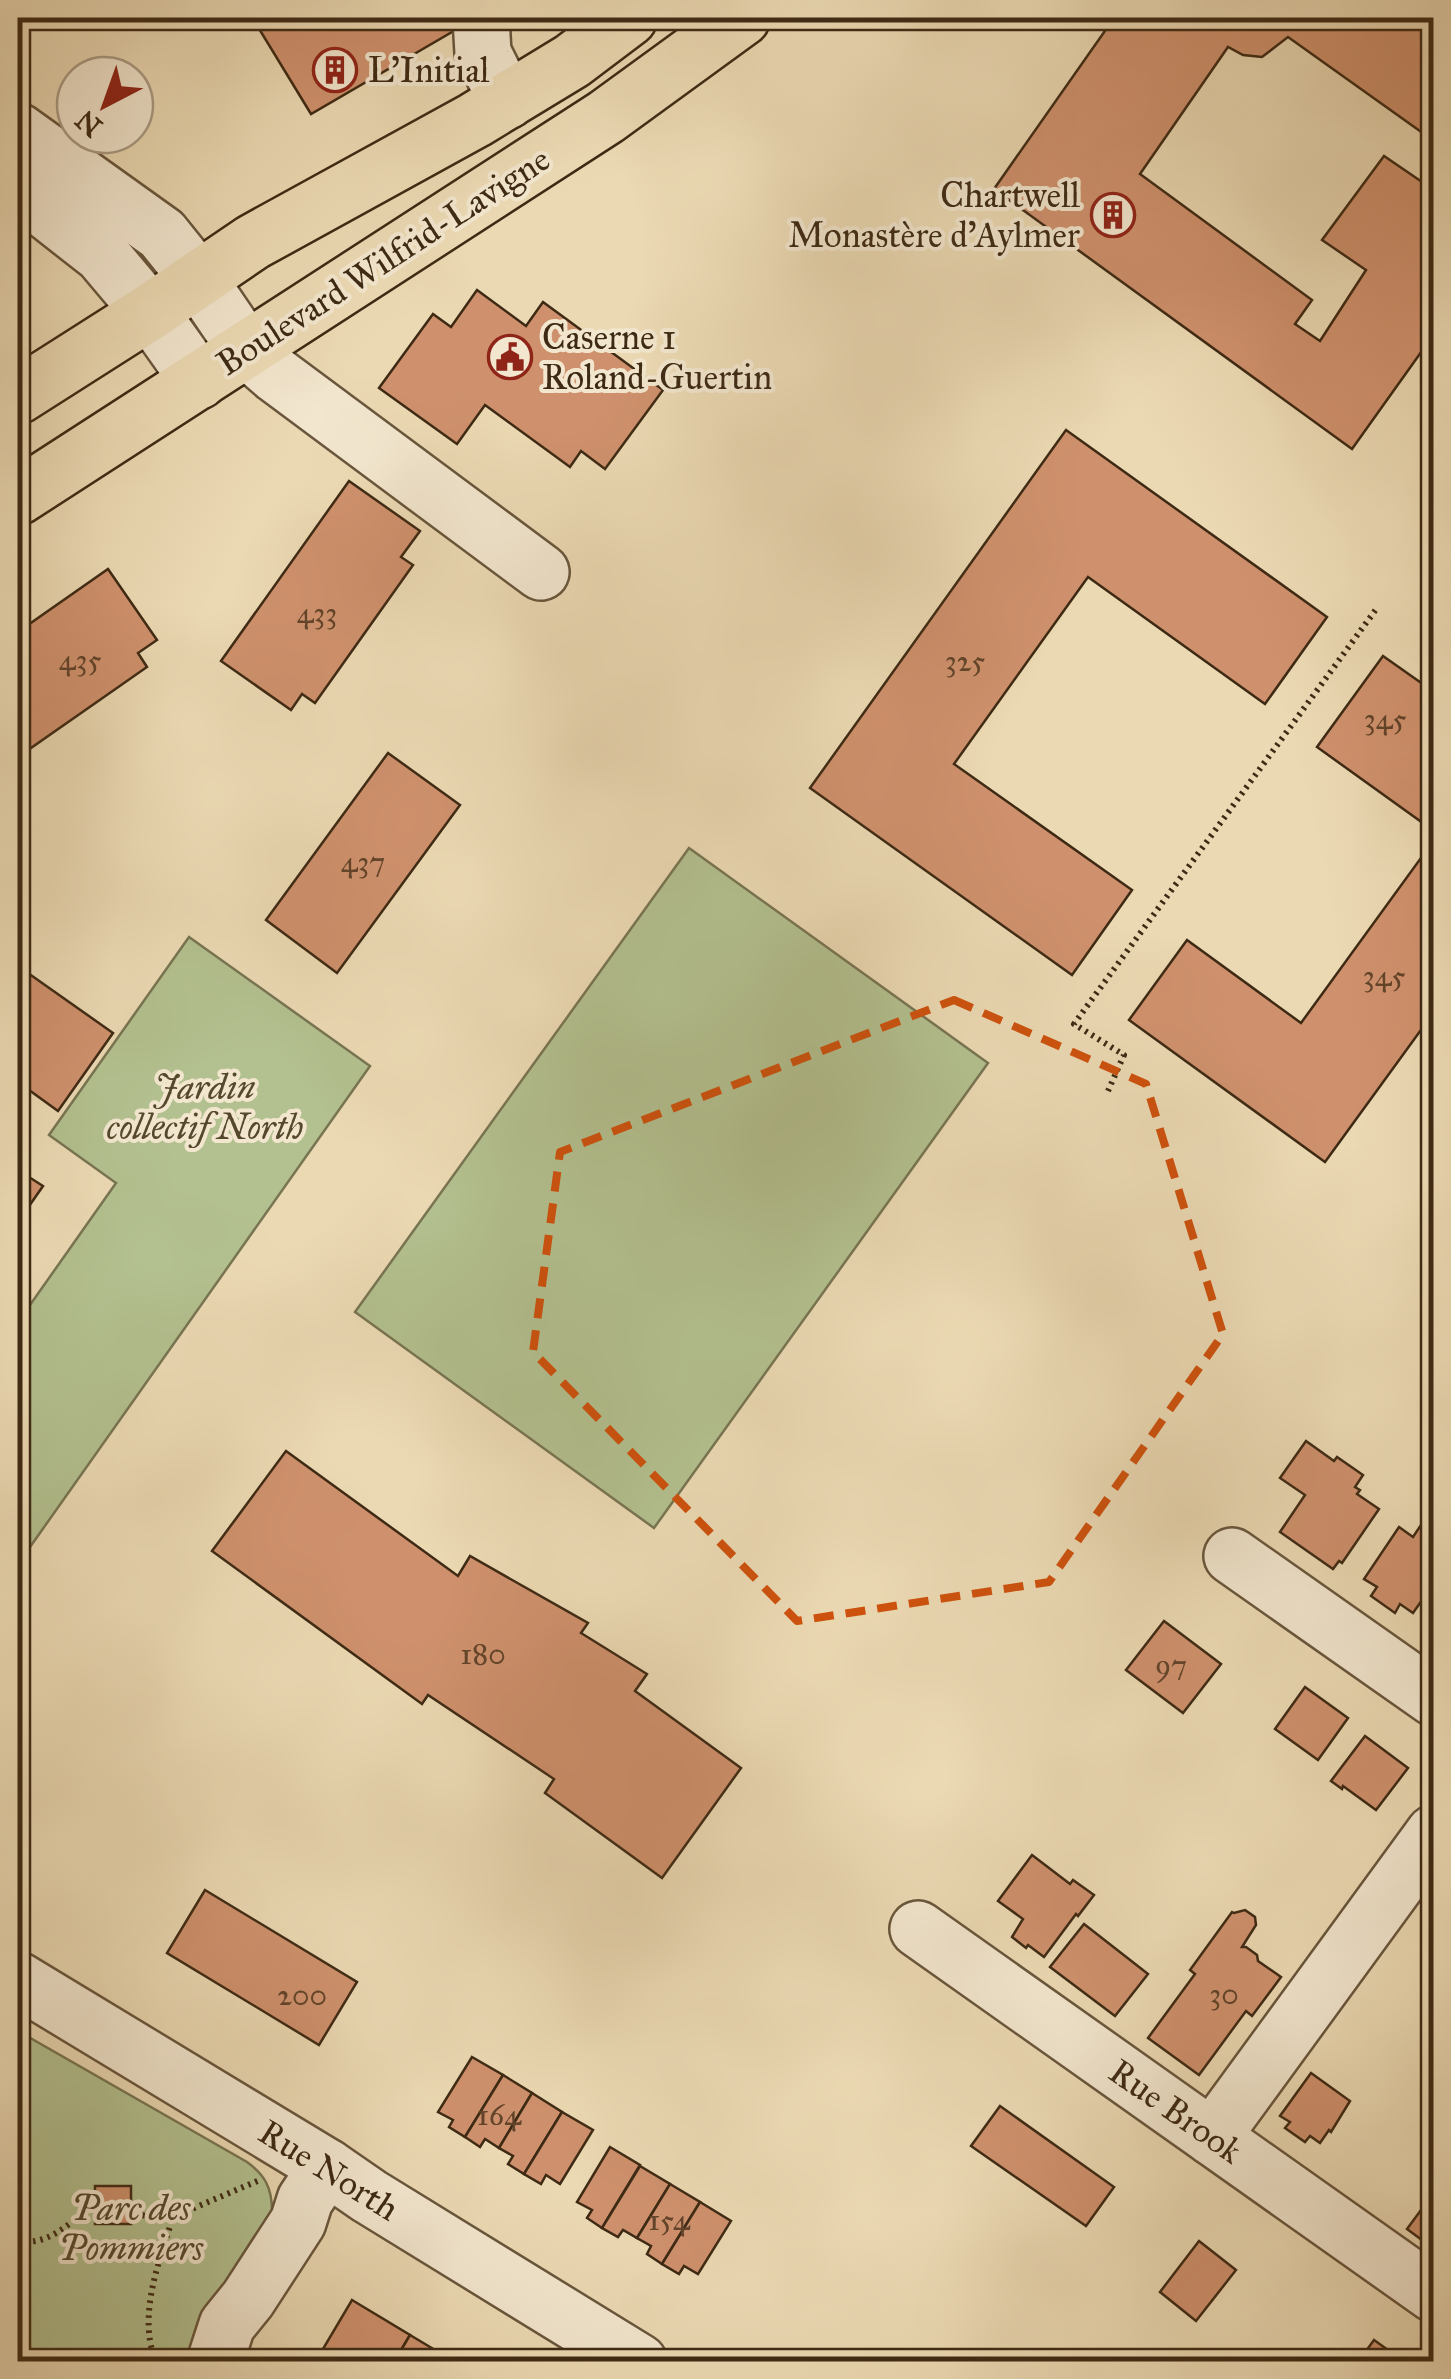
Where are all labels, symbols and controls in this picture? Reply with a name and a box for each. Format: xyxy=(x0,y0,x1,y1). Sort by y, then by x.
building icon: L'Initial xyxy=(312,47,358,93)
place label: L'Initial xyxy=(368,49,490,92)
north arrow xyxy=(55,55,155,155)
text: N xyxy=(68,102,109,144)
street label: Boulevard Wilfrid-Lavigne xyxy=(209,138,558,385)
place label: Chartwell Monastère d'Aylmer xyxy=(788,174,1081,257)
building icon: Chartwell Monastère d'Aylmer xyxy=(1090,192,1136,238)
place label: Caserne 1 Roland-Guertin xyxy=(542,316,772,399)
public building icon: Caserne 1 Roland-Guertin xyxy=(487,334,533,380)
house number: 433 xyxy=(297,595,337,631)
house number: 435 xyxy=(59,642,101,678)
house number: 325 xyxy=(945,643,985,679)
house number: 345 xyxy=(1364,701,1406,737)
house number: 437 xyxy=(341,844,385,880)
house number: 345 xyxy=(1363,958,1405,994)
park label: Jardin collectif North xyxy=(107,1066,303,1149)
house number: 180 xyxy=(460,1636,506,1672)
house number: 97 xyxy=(1155,1647,1187,1684)
house number: 30 xyxy=(1209,1976,1239,2012)
house number: 200 xyxy=(277,1977,327,2013)
street label: Rue Brook xyxy=(1101,2050,1251,2173)
house number: 164 xyxy=(477,2097,522,2133)
street label: Rue North xyxy=(251,2111,407,2230)
park label: Parc des Pommiers xyxy=(59,2187,204,2270)
house number: 154 xyxy=(648,2202,691,2238)

